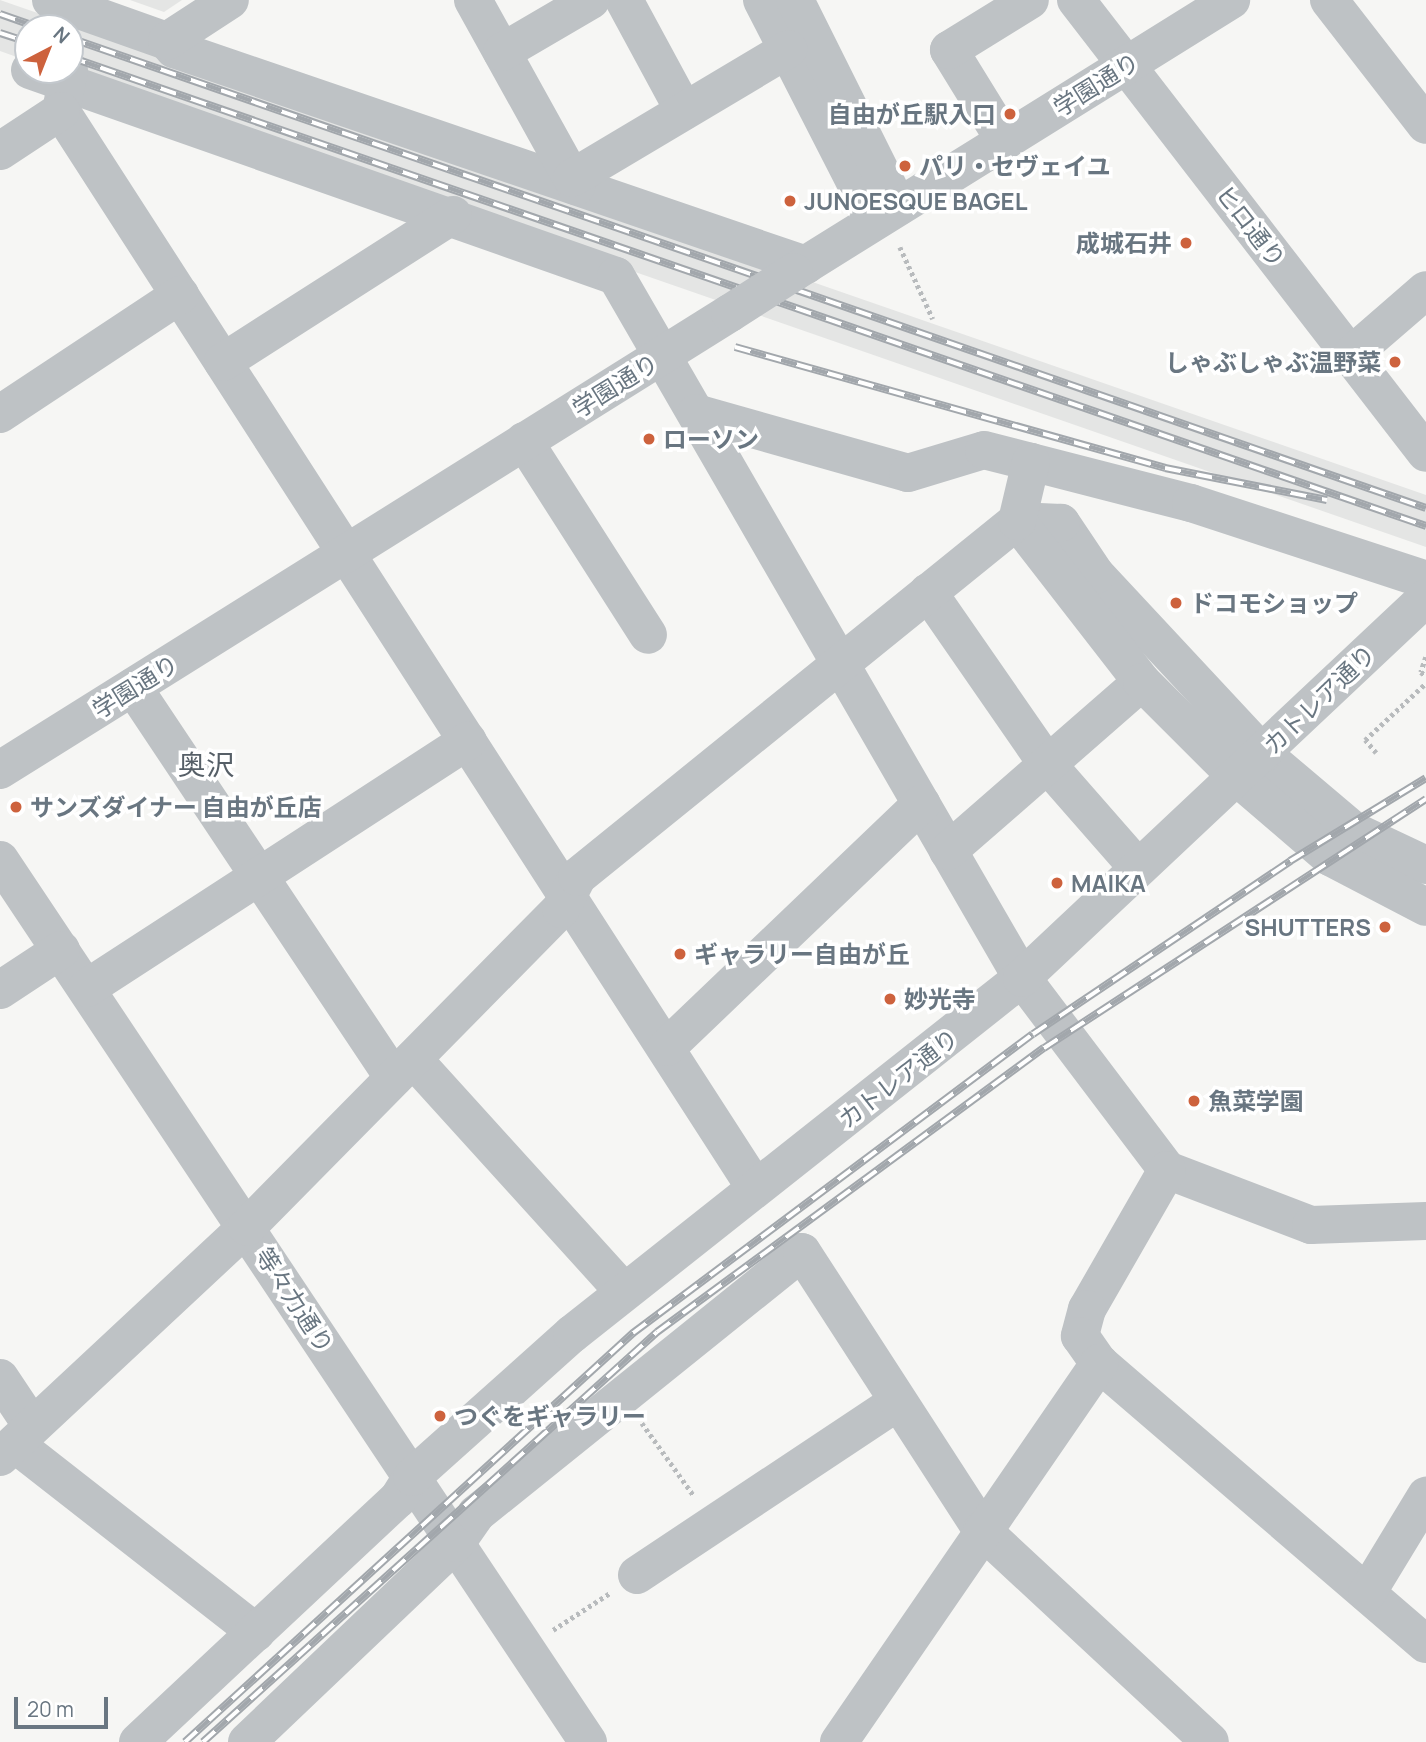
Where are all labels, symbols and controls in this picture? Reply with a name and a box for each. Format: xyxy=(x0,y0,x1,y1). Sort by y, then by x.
north arrow xyxy=(14,14,84,84)
text: N xyxy=(48,21,75,49)
street label: 学園通り xyxy=(1048,46,1144,122)
place label: 自由が丘駅入口 xyxy=(828,100,996,128)
marker: 自由が丘駅入口 xyxy=(1002,106,1018,122)
place label: パリ・セヴェイユ xyxy=(919,152,1111,180)
marker: パリ・セヴェイユ xyxy=(897,158,913,174)
street label: ヒロ通り xyxy=(1210,179,1292,273)
place label: JUNOESQUE BAGEL xyxy=(804,187,1027,215)
marker: JUNOESQUE BAGEL xyxy=(782,193,798,209)
place label: 成城石井 xyxy=(1076,229,1172,257)
marker: 成城石井 xyxy=(1178,235,1194,251)
street label: 学園通り xyxy=(567,347,663,423)
place label: しゃぶしゃぶ温野菜 xyxy=(1165,348,1381,376)
marker: しゃぶしゃぶ温野菜 xyxy=(1387,354,1403,370)
place label: ローソン xyxy=(663,425,759,453)
marker: ローソン xyxy=(641,431,657,447)
place label: ドコモショップ xyxy=(1190,589,1358,617)
marker: ドコモショップ xyxy=(1168,595,1184,611)
street label: カトレア通り xyxy=(1257,639,1381,759)
street label: 学園通り xyxy=(87,648,183,724)
district label: 奥沢 xyxy=(178,747,234,781)
place label: サンズダイナー 自由が丘店 xyxy=(30,793,323,821)
marker: サンズダイナー 自由が丘店 xyxy=(8,799,24,815)
place label: MAIKA xyxy=(1071,869,1146,897)
marker: MAIKA xyxy=(1049,875,1065,891)
place label: SHUTTERS xyxy=(1244,913,1371,941)
marker: SHUTTERS xyxy=(1377,919,1393,935)
place label: ギャラリー自由が丘 xyxy=(694,940,910,968)
marker: ギャラリー自由が丘 xyxy=(672,946,688,962)
place label: 妙光寺 xyxy=(904,985,976,1013)
marker: 妙光寺 xyxy=(882,991,898,1007)
street label: カトレア通り xyxy=(832,1022,964,1134)
place label: 魚菜学園 xyxy=(1208,1087,1304,1115)
marker: 魚菜学園 xyxy=(1186,1093,1202,1109)
street label: 等々力通り xyxy=(250,1242,340,1358)
place label: つぐをギャラリー xyxy=(454,1402,646,1430)
marker: つぐをギャラリー xyxy=(432,1408,448,1424)
scale bar xyxy=(18,1682,112,1726)
text: 20 m xyxy=(27,1695,74,1723)

